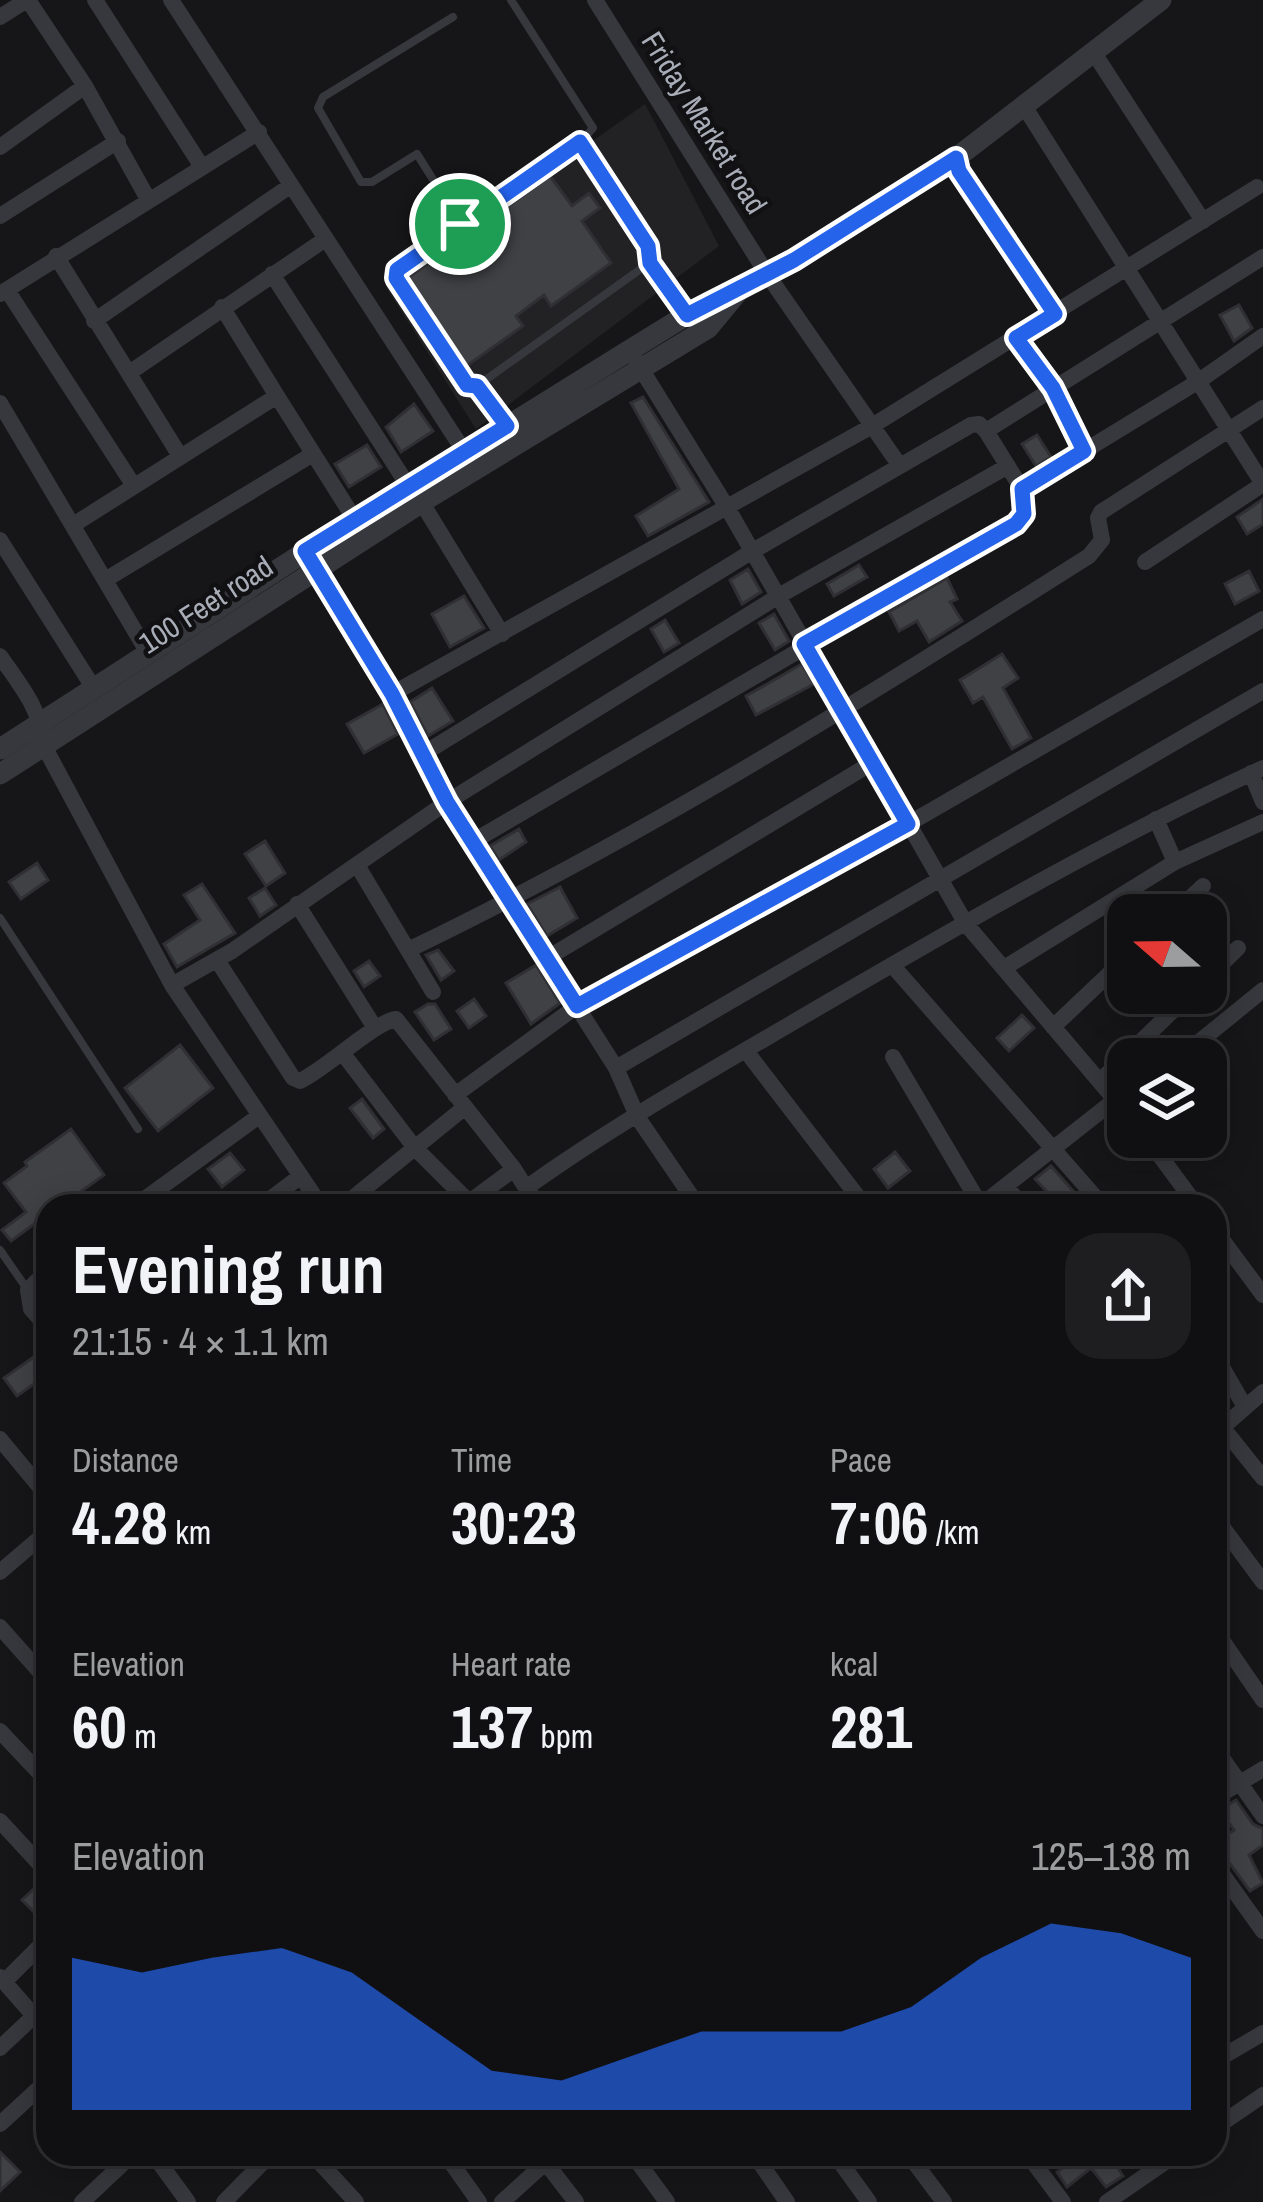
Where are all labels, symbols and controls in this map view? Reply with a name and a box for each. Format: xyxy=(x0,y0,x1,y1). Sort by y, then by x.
street label: Friday Market road xyxy=(633,24,777,221)
pin xyxy=(409,173,511,275)
icon: arrive xyxy=(427,191,493,257)
street label: 100 Feet road xyxy=(131,546,280,662)
north arrow xyxy=(1107,894,1227,1014)
map controls xyxy=(1107,894,1227,1158)
button: layers xyxy=(1107,1038,1227,1158)
text: Evening run xyxy=(72,1225,385,1314)
button: share xyxy=(1065,1233,1191,1359)
text: 21:15 · 4 × 1.1 km xyxy=(72,1315,329,1367)
text: Distance xyxy=(72,1438,179,1482)
text: Time xyxy=(451,1438,512,1482)
text: Pace xyxy=(830,1438,892,1482)
text: 4.28 xyxy=(72,1482,168,1563)
text: 30:23 xyxy=(451,1482,577,1563)
text: 7:06 xyxy=(830,1482,928,1563)
text: km xyxy=(168,1510,211,1554)
text: /km xyxy=(928,1510,980,1554)
text: Elevation xyxy=(72,1642,185,1686)
text: Heart rate xyxy=(451,1642,571,1686)
text: kcal xyxy=(830,1642,878,1686)
text: 60 xyxy=(72,1686,127,1767)
text: 137 xyxy=(451,1686,533,1767)
text: 281 xyxy=(830,1686,912,1767)
text: m xyxy=(127,1714,157,1758)
text: bpm xyxy=(533,1714,593,1758)
text: Elevation xyxy=(72,1830,205,1882)
text: 125–138 m xyxy=(1031,1830,1191,1882)

